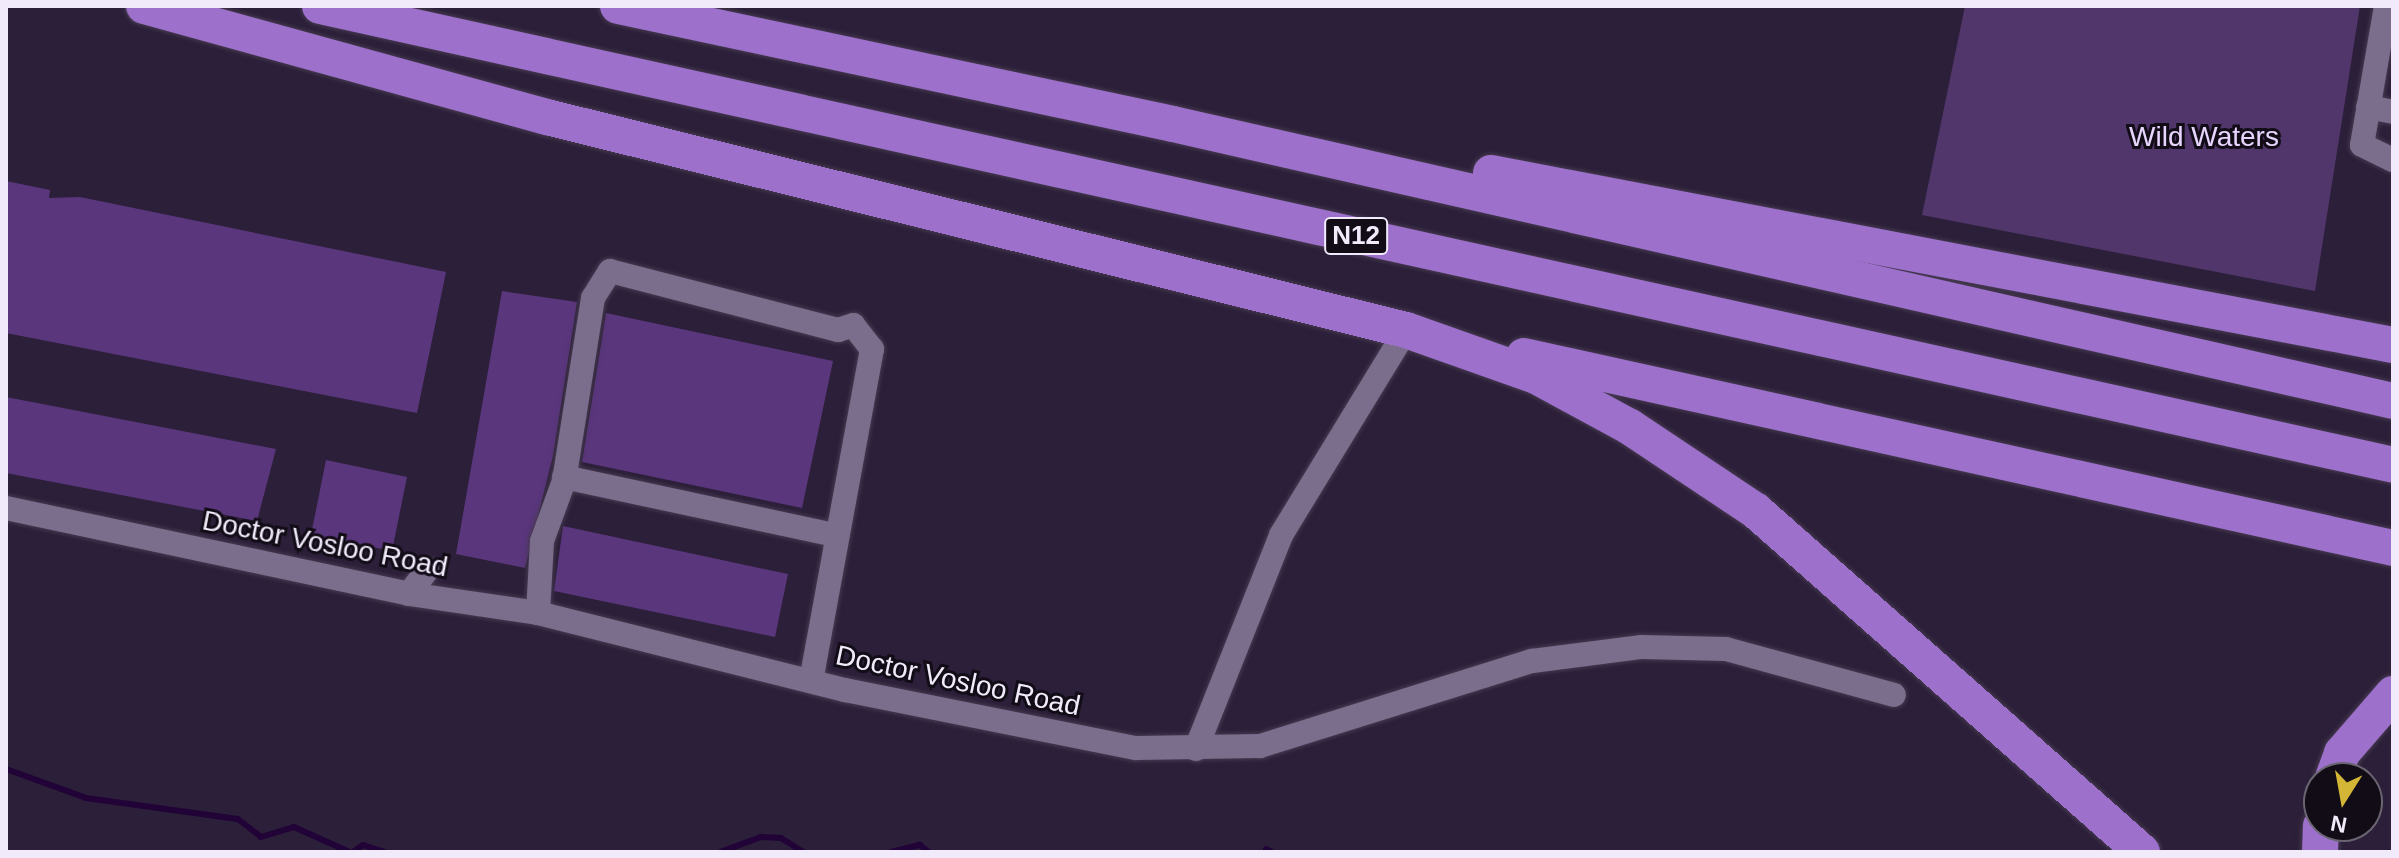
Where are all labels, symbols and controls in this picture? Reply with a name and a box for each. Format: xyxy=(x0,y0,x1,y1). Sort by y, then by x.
park label: Wild Waters xyxy=(2129,120,2279,154)
road number: N12 xyxy=(1324,214,1388,258)
street label: Doctor Vosloo Road xyxy=(200,504,450,584)
street label: Doctor Vosloo Road xyxy=(833,639,1083,723)
north arrow xyxy=(2303,762,2383,842)
text: N xyxy=(2329,810,2349,838)

